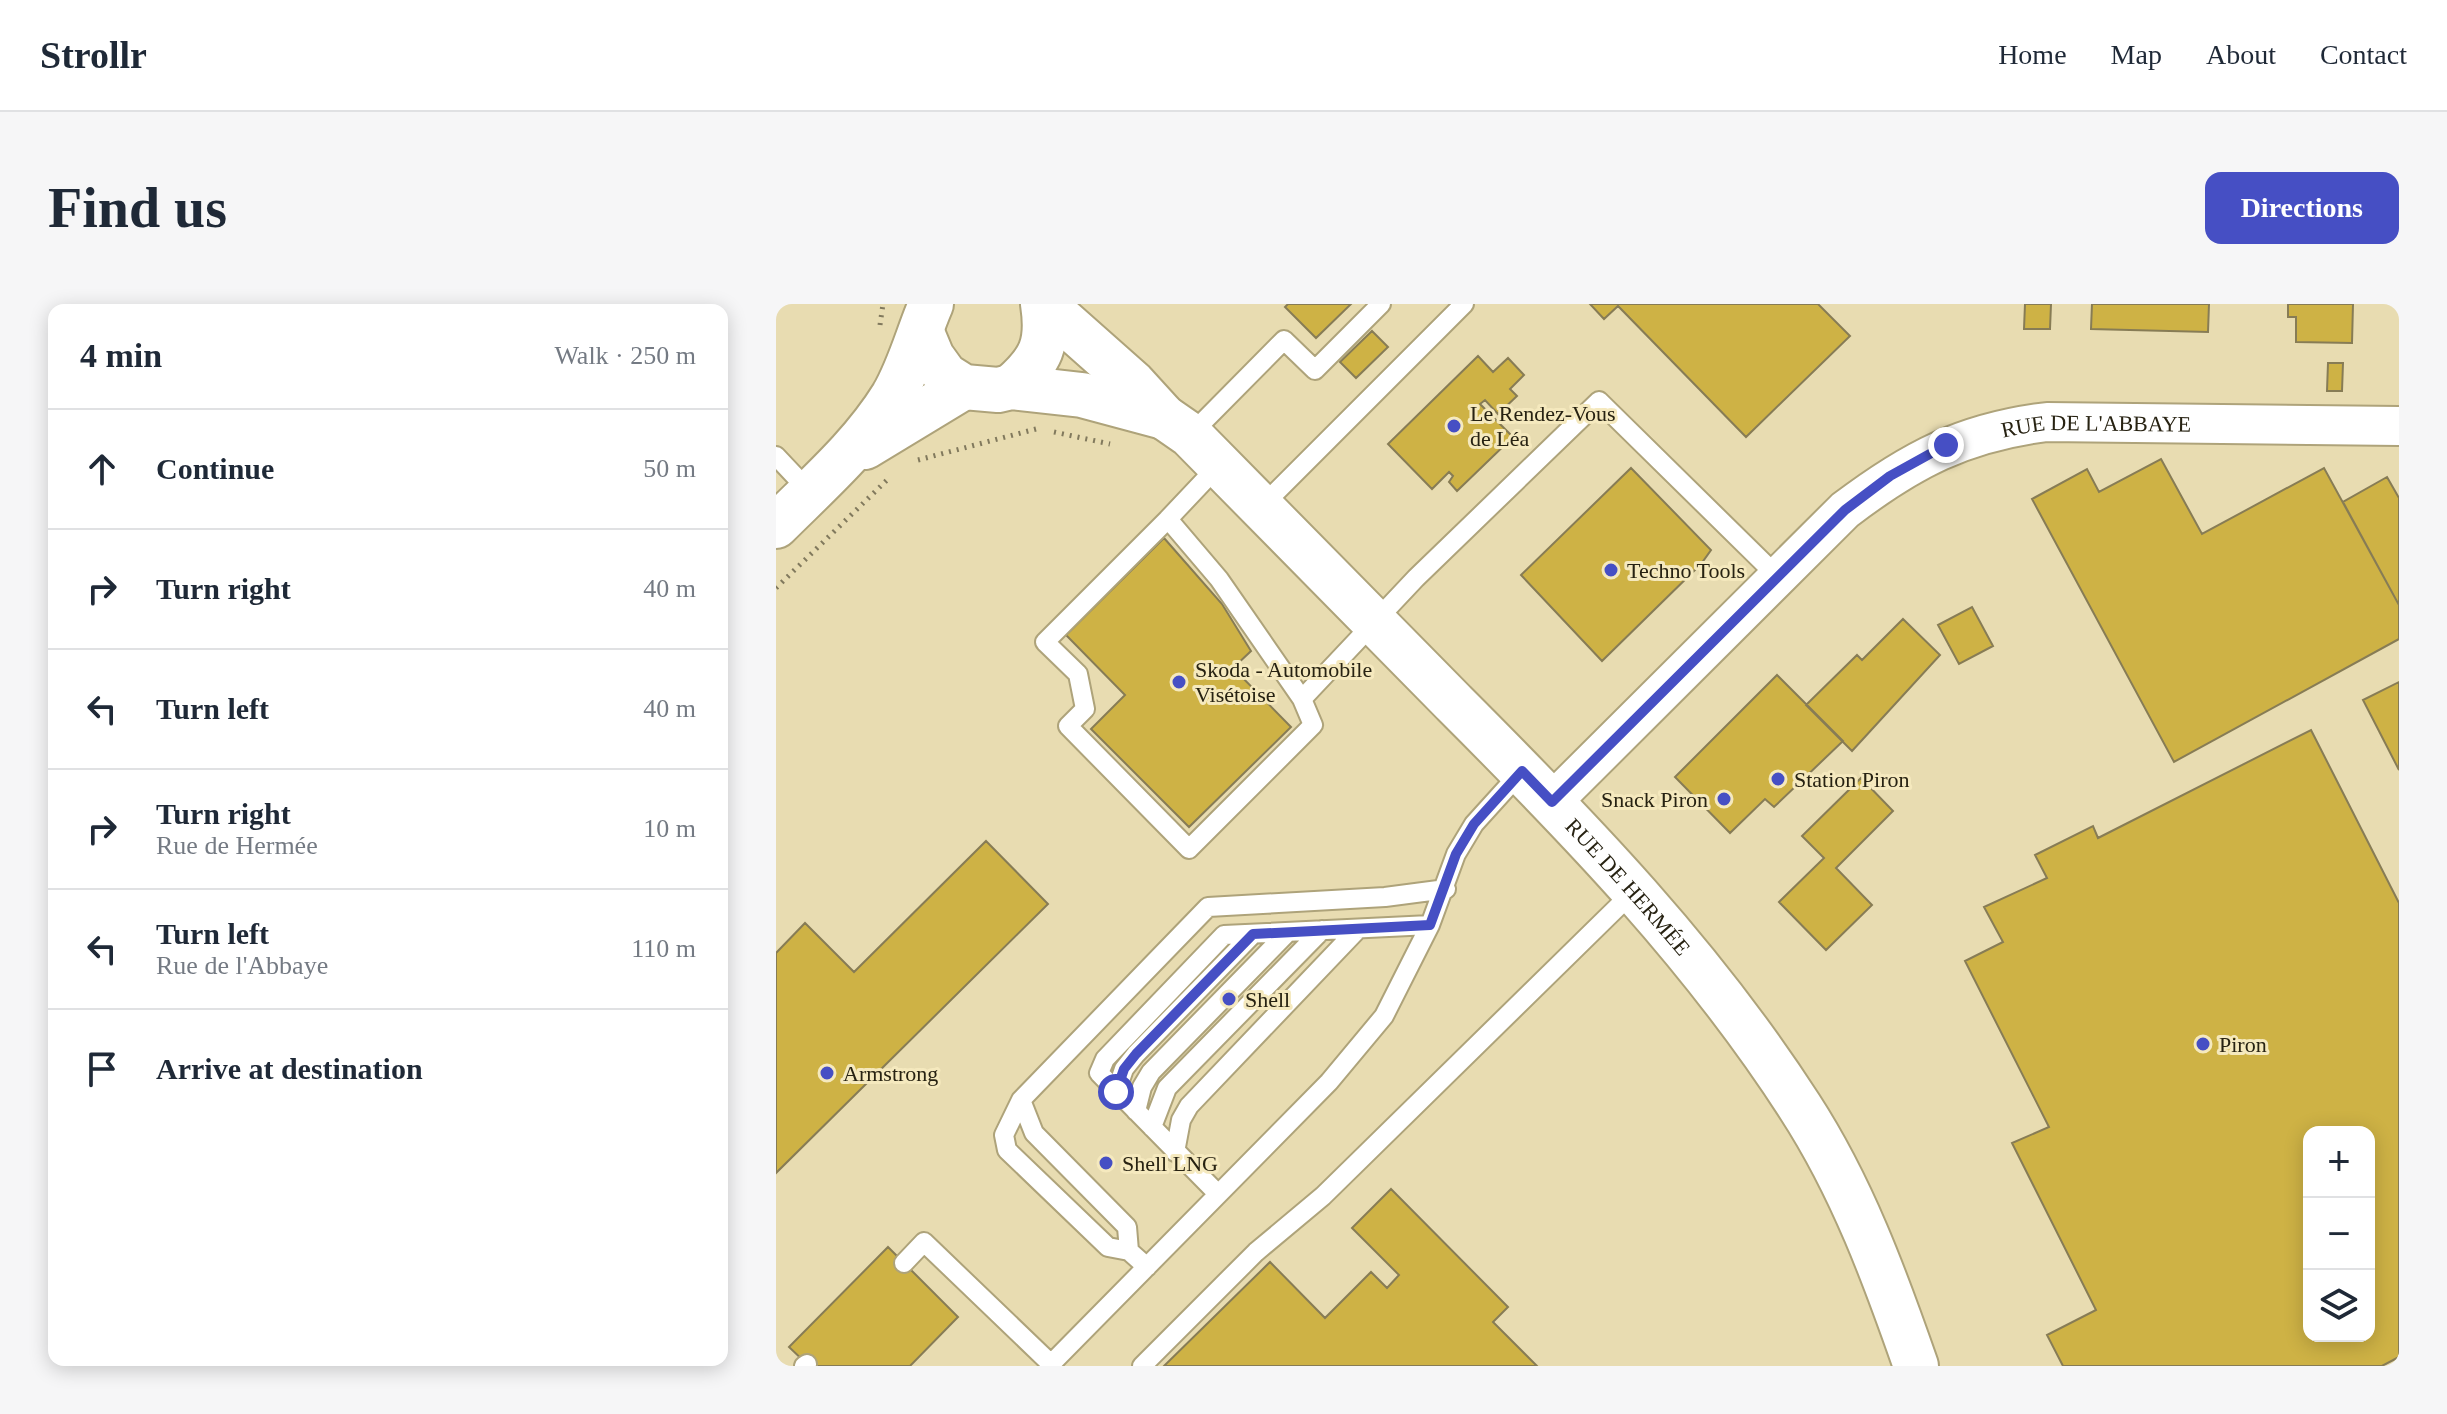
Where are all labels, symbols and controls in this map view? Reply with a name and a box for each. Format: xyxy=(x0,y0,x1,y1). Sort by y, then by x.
text: Strollr xyxy=(40,34,147,76)
text: Home xyxy=(1998,39,2067,70)
text: Map xyxy=(2111,39,2162,70)
text: About xyxy=(2206,39,2276,70)
text: Contact xyxy=(2320,39,2407,70)
button: Directions xyxy=(2205,172,2399,244)
text: Find us xyxy=(48,177,227,239)
text: 4 min xyxy=(80,337,162,374)
text: Walk · 250 m xyxy=(554,341,696,370)
place label: Le Rendez-Vous de Léa xyxy=(1470,401,1616,451)
street label: RUE DE L'ABBAYE xyxy=(1999,410,2191,443)
marker: Le Rendez-Vous de Léa xyxy=(1445,417,1463,435)
route end xyxy=(1928,427,1964,463)
icon: ahead xyxy=(80,447,124,491)
text: Continue xyxy=(156,452,274,485)
text: 50 m xyxy=(643,454,696,483)
place label: Techno Tools xyxy=(1627,558,1745,583)
marker: Techno Tools xyxy=(1602,561,1620,579)
icon: right xyxy=(80,567,124,611)
text: Turn right xyxy=(156,572,291,605)
text: 40 m xyxy=(643,574,696,603)
place label: Skoda - Automobile Visétoise xyxy=(1195,657,1372,707)
marker: Skoda - Automobile Visétoise xyxy=(1170,673,1188,691)
icon: left xyxy=(80,687,124,731)
text: Turn left xyxy=(156,692,269,725)
text: 40 m xyxy=(643,694,696,723)
place label: Station Piron xyxy=(1794,767,1910,792)
marker: Station Piron xyxy=(1769,770,1787,788)
place label: Snack Piron xyxy=(1601,787,1708,812)
marker: Snack Piron xyxy=(1715,790,1733,808)
text: Turn right xyxy=(156,797,291,830)
icon: right xyxy=(80,807,124,851)
street label: RUE DE HERMÉE xyxy=(1560,813,1695,960)
text: 10 m xyxy=(643,814,696,843)
text: Rue de Hermée xyxy=(156,831,318,860)
text: Turn left xyxy=(156,917,269,950)
icon: left xyxy=(80,927,124,971)
text: 110 m xyxy=(631,934,696,963)
text: Rue de l'Abbaye xyxy=(156,951,328,980)
place label: Shell xyxy=(1245,987,1290,1012)
marker: Shell xyxy=(1220,990,1238,1008)
place label: Piron xyxy=(2219,1032,2267,1057)
marker: Piron xyxy=(2194,1035,2212,1053)
icon: arrive xyxy=(80,1047,124,1091)
text: Arrive at destination xyxy=(156,1052,423,1085)
place label: Armstrong xyxy=(843,1061,938,1086)
marker: Armstrong xyxy=(818,1064,836,1082)
route start xyxy=(1098,1074,1134,1110)
map controls xyxy=(2303,1126,2375,1342)
button: + xyxy=(2303,1126,2375,1198)
place label: Shell LNG xyxy=(1122,1151,1218,1176)
marker: Shell LNG xyxy=(1097,1154,1115,1172)
button: − xyxy=(2303,1198,2375,1270)
button: layers xyxy=(2303,1270,2375,1342)

